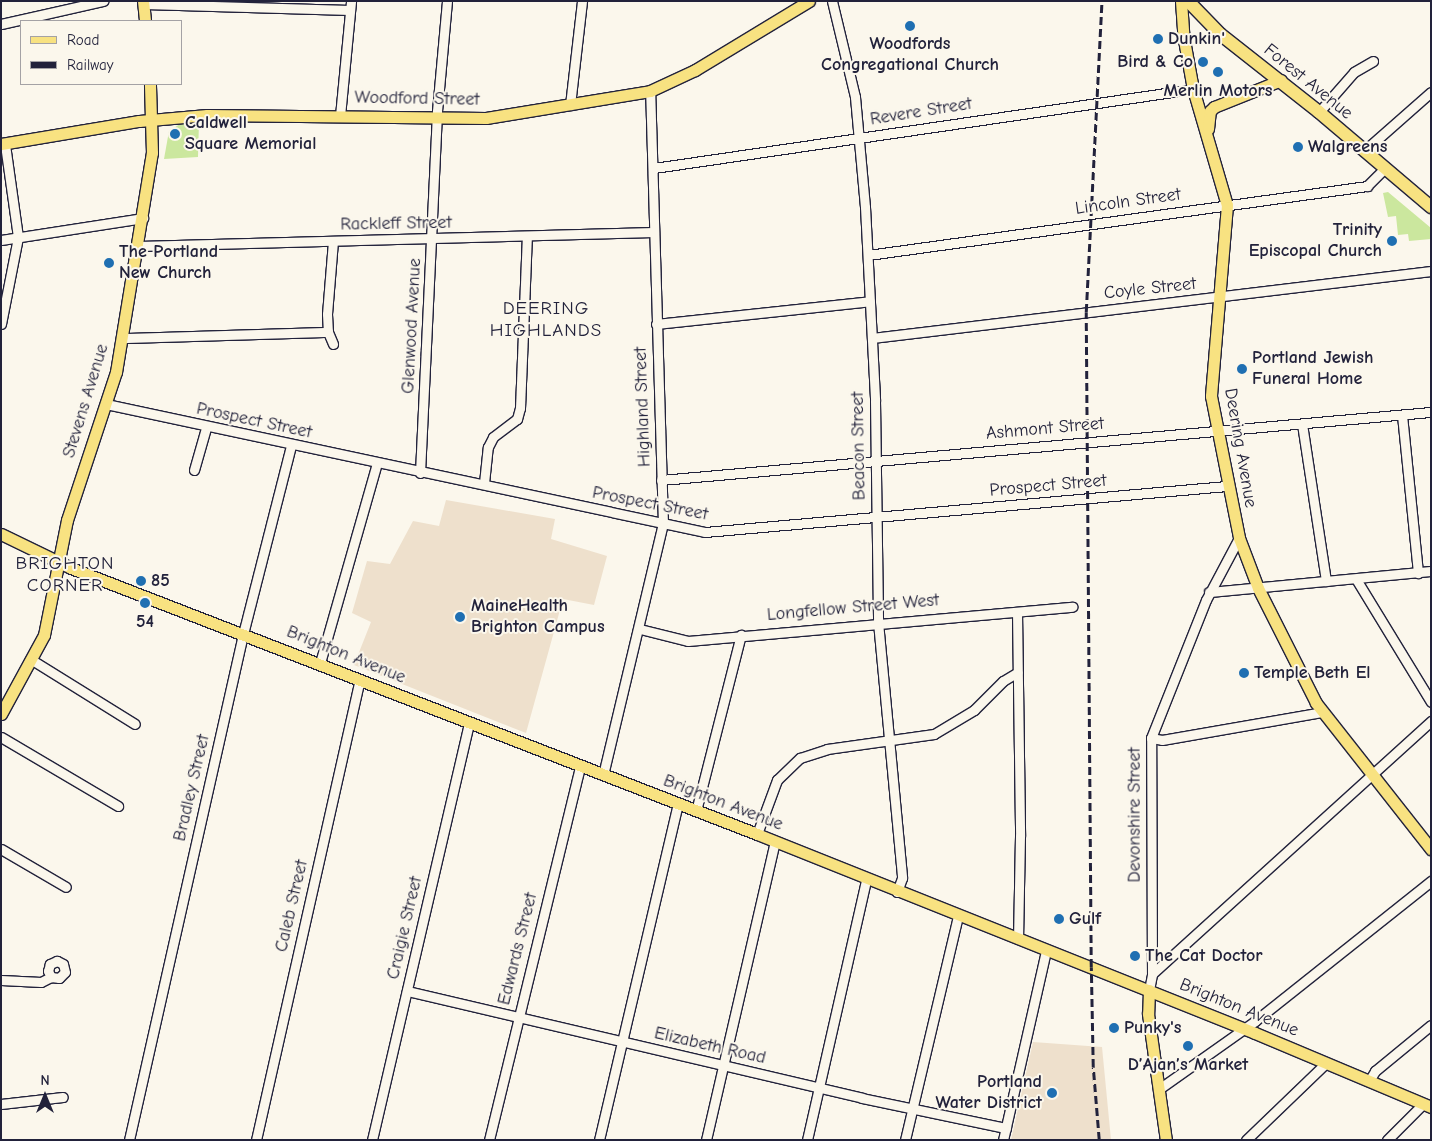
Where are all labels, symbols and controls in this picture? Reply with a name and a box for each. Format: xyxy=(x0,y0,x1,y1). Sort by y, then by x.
legend xyxy=(20,20,182,85)
marker: Woodfords Congregational Church xyxy=(904,20,916,32)
place label: Dunkin' xyxy=(1168,28,1225,50)
text: Road xyxy=(67,31,99,49)
marker: Dunkin' xyxy=(1152,33,1164,45)
place label: Woodfords Congregational Church xyxy=(821,34,999,76)
street label: Forest Avenue xyxy=(1259,40,1357,124)
place label: Bird & Co xyxy=(1117,51,1193,73)
text: Railway xyxy=(67,56,113,74)
marker: Bird & Co xyxy=(1197,56,1209,68)
marker: Merlin Motors xyxy=(1212,66,1224,78)
place label: Merlin Motors xyxy=(1164,80,1272,102)
street label: Woodford Street xyxy=(354,87,480,111)
street label: Revere Street xyxy=(869,93,973,131)
place label: Caldwell Square Memorial xyxy=(185,113,316,156)
marker: Caldwell Square Memorial xyxy=(169,128,181,140)
place label: Walgreens xyxy=(1308,136,1387,158)
marker: Walgreens xyxy=(1292,141,1304,153)
street label: Lincoln Street xyxy=(1074,184,1182,220)
street label: Rackleff Street xyxy=(340,212,452,236)
place label: Trinity Episcopal Church xyxy=(1249,220,1382,262)
marker: Trinity Episcopal Church xyxy=(1386,235,1398,247)
place label: The Portland New Church xyxy=(119,242,218,284)
marker: The Portland New Church xyxy=(103,257,115,269)
street label: Glenwood Avenue xyxy=(398,258,426,394)
street label: Coyle Street xyxy=(1103,273,1197,305)
district label: DEERING HIGHLANDS xyxy=(489,298,603,342)
street label: Stevens Avenue xyxy=(58,341,114,461)
street label: Highland Street xyxy=(630,347,656,467)
place label: Portland Jewish Funeral Home xyxy=(1252,348,1373,390)
marker: Portland Jewish Funeral Home xyxy=(1236,363,1248,375)
street label: Deering Avenue xyxy=(1219,387,1261,509)
street label: Beacon Street xyxy=(847,391,871,501)
street label: Prospect Street xyxy=(194,398,314,444)
street label: Ashmont Street xyxy=(985,413,1105,445)
street label: Prospect Street xyxy=(989,470,1107,502)
street label: Prospect Street xyxy=(590,482,710,526)
district label: BRIGHTON CORNER xyxy=(15,553,115,597)
place label: 85 xyxy=(151,570,170,592)
marker: 85 xyxy=(135,575,147,587)
street label: Longfellow Street West xyxy=(766,590,940,626)
place label: MaineHealth Brighton Campus xyxy=(471,596,605,638)
marker: 54 xyxy=(139,597,151,609)
marker: MaineHealth Brighton Campus xyxy=(453,610,467,624)
place label: 54 xyxy=(136,611,154,633)
street label: Brighton Avenue xyxy=(283,621,409,689)
place label: Temple Beth El xyxy=(1254,662,1371,684)
marker: Temple Beth El xyxy=(1238,667,1250,679)
street label: Bradley Street xyxy=(169,733,215,843)
street label: Devonshire Street xyxy=(1124,747,1146,883)
street label: Brighton Avenue xyxy=(660,770,786,836)
street label: Caleb Street xyxy=(271,858,313,954)
street label: Craigie Street xyxy=(383,874,427,982)
street label: Edwards Street xyxy=(494,891,542,1007)
place label: Gulf xyxy=(1069,908,1101,930)
marker: Gulf xyxy=(1053,913,1065,925)
place label: The Cat Doctor xyxy=(1145,945,1262,967)
marker: The Cat Doctor xyxy=(1129,950,1141,962)
street label: Brighton Avenue xyxy=(1176,974,1302,1042)
place label: Punky's xyxy=(1124,1017,1181,1039)
marker: Punky's xyxy=(1108,1022,1120,1034)
street label: Elizabeth Road xyxy=(652,1023,768,1069)
marker: D’Ajan’s Market xyxy=(1182,1040,1194,1052)
place label: D’Ajan’s Market xyxy=(1128,1054,1248,1076)
north arrow xyxy=(20,1071,70,1121)
text: N xyxy=(40,1072,50,1089)
place label: Portland Water District xyxy=(935,1072,1042,1114)
marker: Portland Water District xyxy=(1046,1087,1058,1099)

